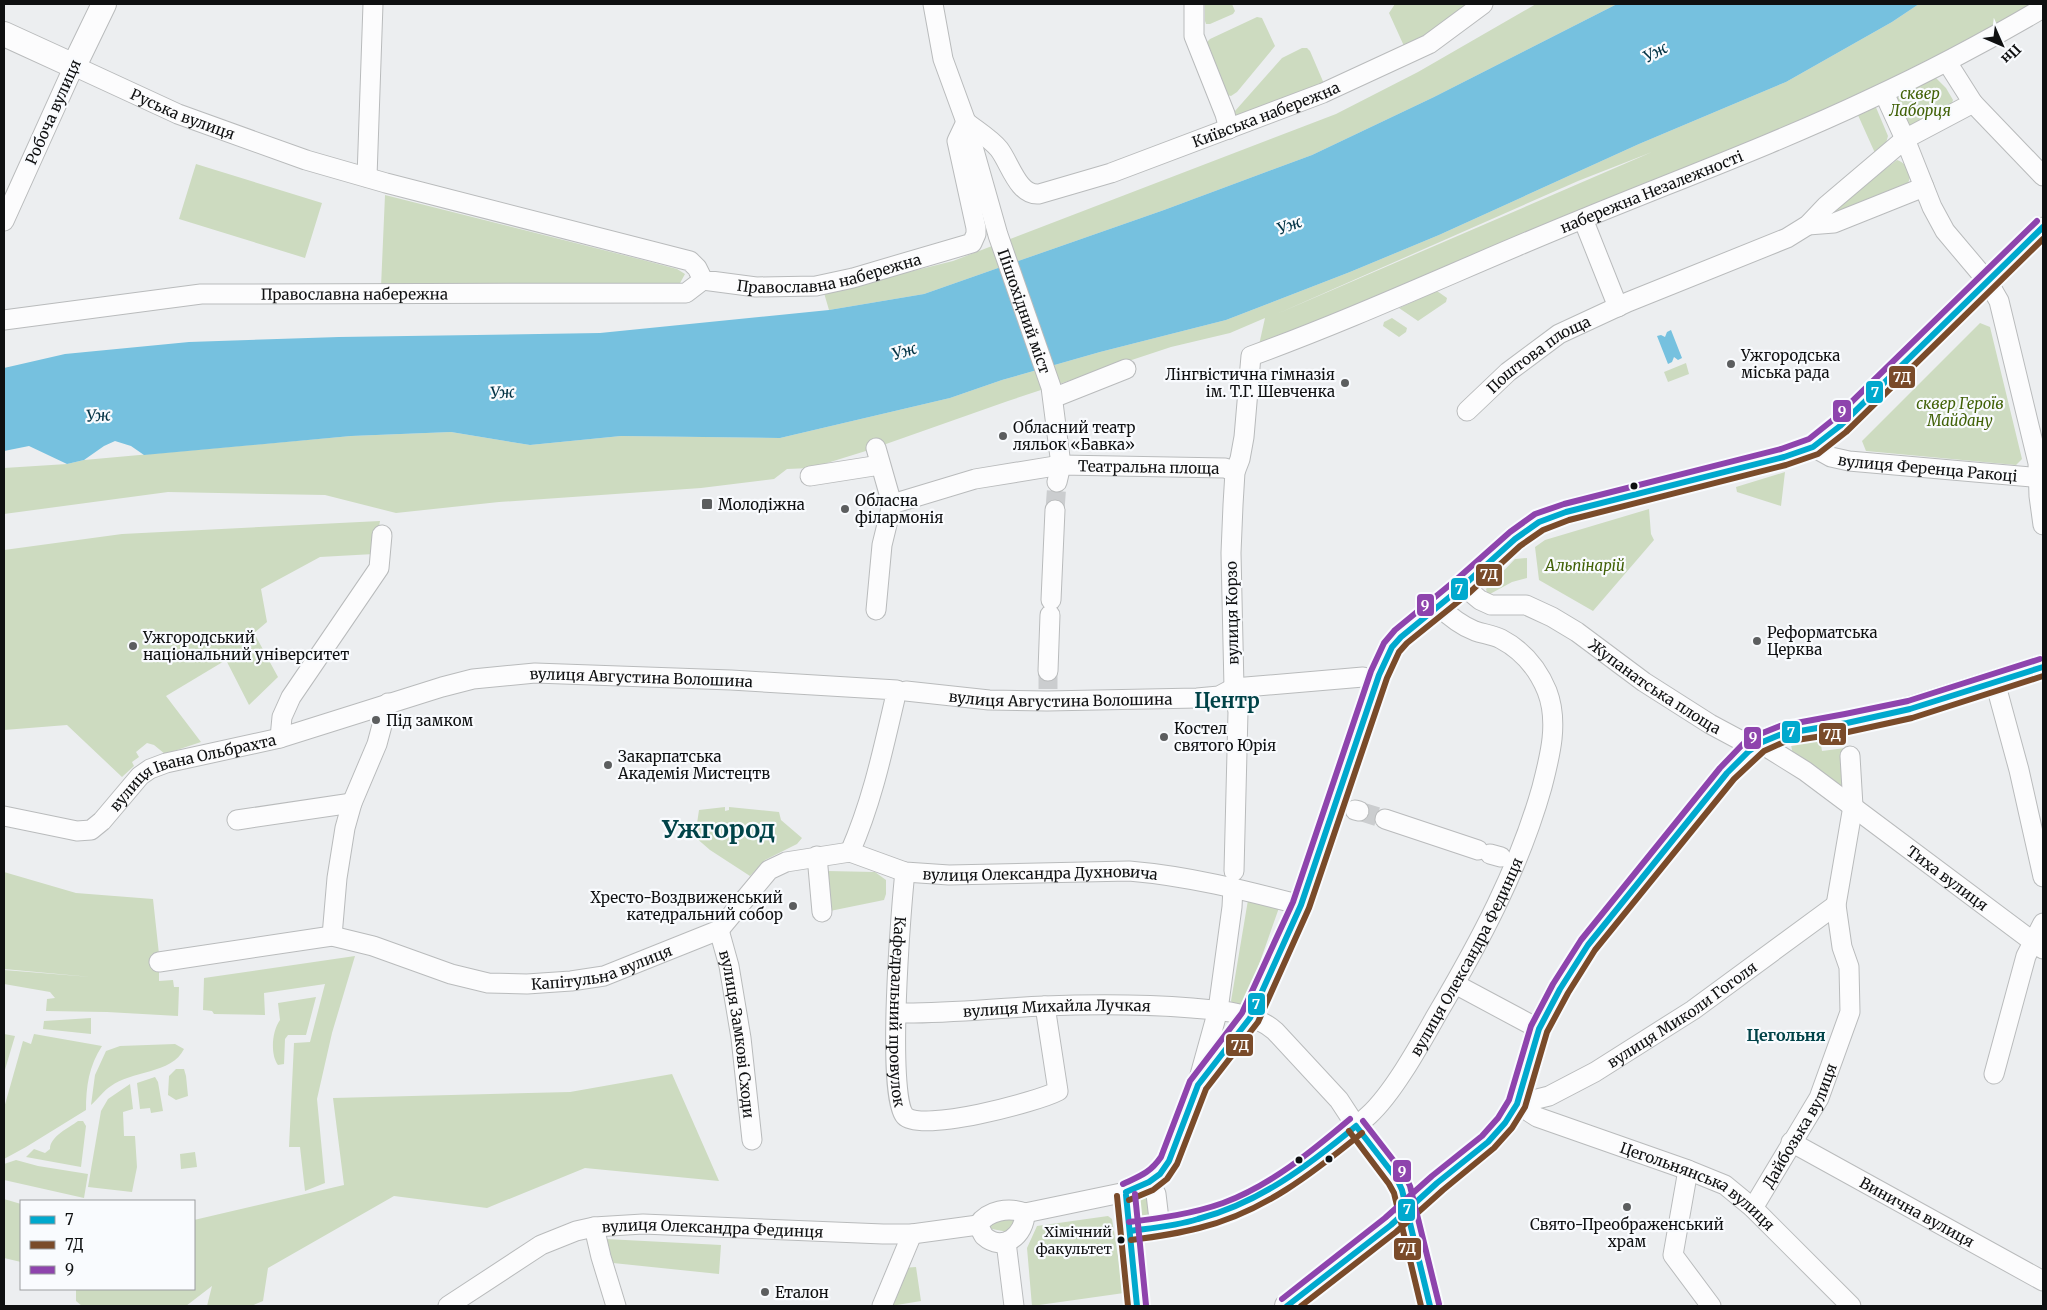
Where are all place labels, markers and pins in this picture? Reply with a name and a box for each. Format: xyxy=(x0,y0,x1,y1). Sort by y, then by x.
place label: Ужгородська міська рада xyxy=(1740,346,1840,382)
marker: Ужгородська міська рада xyxy=(1725,358,1737,370)
place label: Лінгвістична гімназія ім. Т.Г. Шевченка xyxy=(1165,365,1335,401)
marker: Лінгвістична гімназія ім. Т.Г. Шевченка xyxy=(1339,377,1351,389)
place label: Обласний театр ляльок «Бавка» xyxy=(1013,418,1135,454)
marker: Обласний театр ляльок «Бавка» xyxy=(997,430,1009,442)
unlabelled marker xyxy=(1629,481,1639,491)
place label: Обласна філармонія xyxy=(855,491,943,527)
place label: Молодіжна xyxy=(718,495,805,514)
marker: Молодіжна xyxy=(700,497,714,511)
marker: Обласна філармонія xyxy=(839,503,851,515)
place label: Реформатська Церква xyxy=(1767,623,1878,659)
place label: Ужгородський національний університет xyxy=(142,628,349,664)
marker: Реформатська Церква xyxy=(1751,635,1763,647)
marker: Ужгородський національний університет xyxy=(127,640,139,652)
place label: Під замком xyxy=(386,711,473,730)
marker: Під замком xyxy=(370,714,382,726)
place label: Костел святого Юрія xyxy=(1174,719,1276,755)
marker: Костел святого Юрія xyxy=(1158,731,1170,743)
place label: Закарпатська Академія Мистецтв xyxy=(617,747,770,783)
marker: Закарпатська Академія Мистецтв xyxy=(602,759,614,771)
place label: Хресто-Воздвиженський катедральний собор xyxy=(590,888,783,924)
marker: Хресто-Воздвиженський катедральний собор xyxy=(787,900,799,912)
unlabelled marker xyxy=(1324,1154,1334,1164)
unlabelled marker xyxy=(1294,1155,1304,1165)
marker: Свято-Преображенський храм xyxy=(1621,1201,1633,1213)
place label: Свято-Преображенський храм xyxy=(1530,1215,1724,1251)
place label: Хімічний факультет xyxy=(1036,1223,1112,1258)
marker: Хімічний факультет xyxy=(1116,1235,1126,1245)
place label: Еталон xyxy=(775,1283,829,1302)
marker: Еталон xyxy=(759,1286,771,1298)

